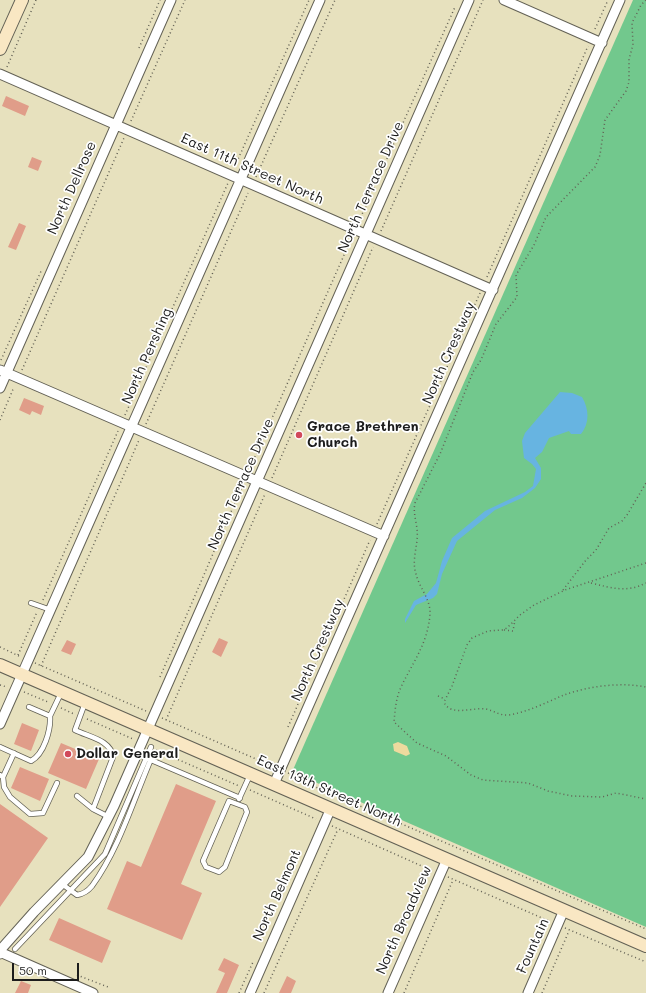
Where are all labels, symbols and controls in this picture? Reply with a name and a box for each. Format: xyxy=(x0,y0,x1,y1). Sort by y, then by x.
street label: North Terrace Drive xyxy=(334,119,408,255)
street label: East 11th Street North xyxy=(178,130,326,208)
street label: North Dellrose xyxy=(44,139,100,237)
street label: North Crestway xyxy=(419,299,479,407)
street label: North Pershing xyxy=(118,305,176,407)
street label: North Terrace Drive xyxy=(204,416,278,552)
place label: Grace Brethren Church xyxy=(307,419,419,452)
marker: Grace Brethren Church xyxy=(294,430,304,440)
street label: North Crestway xyxy=(288,596,348,704)
place label: Dollar General xyxy=(76,746,178,762)
marker: Dollar General xyxy=(63,749,73,759)
street label: East 13th Street North xyxy=(254,752,404,830)
street label: North Belmont xyxy=(249,847,305,943)
street label: North Broadview xyxy=(373,863,435,977)
street label: Fountain xyxy=(513,916,553,976)
scale bar xyxy=(14,955,81,981)
text: 50 m xyxy=(19,962,47,978)

